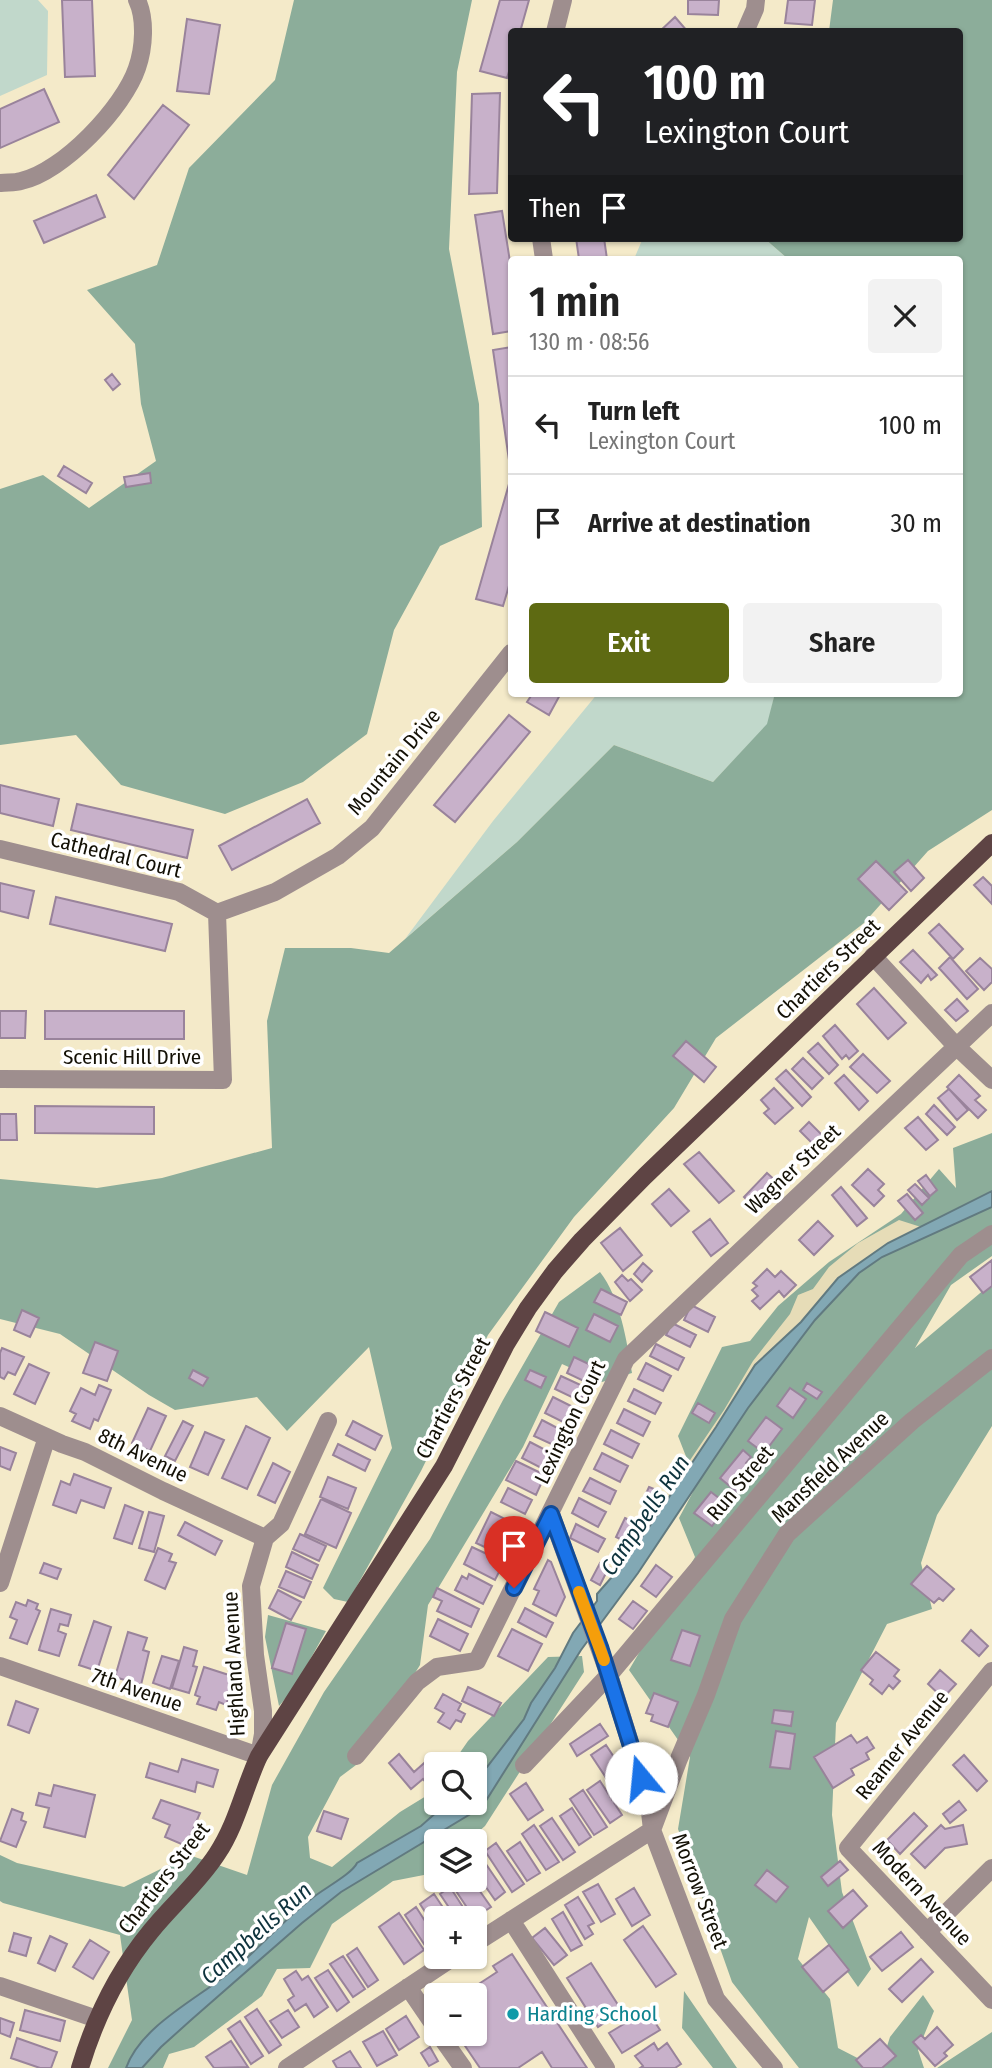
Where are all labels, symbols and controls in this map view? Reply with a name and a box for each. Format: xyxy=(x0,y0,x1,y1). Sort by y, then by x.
text: 100 m xyxy=(644,53,766,112)
icon: left xyxy=(529,56,620,147)
text: Lexington Court xyxy=(644,113,849,151)
icon: arrive xyxy=(595,189,633,227)
text: Then xyxy=(529,193,581,224)
text: 1 min xyxy=(529,277,620,327)
button: close xyxy=(868,279,942,353)
text: 130 m · 08:56 xyxy=(529,328,650,356)
text: Turn left xyxy=(588,396,680,427)
icon: left xyxy=(529,406,567,444)
text: 100 m xyxy=(879,410,942,441)
text: Lexington Court xyxy=(588,427,735,455)
icon: arrive xyxy=(529,504,567,542)
text: Arrive at destination xyxy=(588,508,811,539)
text: 30 m xyxy=(891,508,942,539)
button: Exit xyxy=(529,603,729,683)
button: Share xyxy=(743,603,942,683)
street label: Mountain Drive xyxy=(342,704,446,820)
street label: Cathedral Court xyxy=(48,826,184,884)
street label: Chartiers Street xyxy=(771,913,885,1025)
street label: Scenic Hill Drive xyxy=(63,1044,201,1070)
street label: Wagner Street xyxy=(740,1118,846,1220)
street label: Chartiers Street xyxy=(410,1333,496,1463)
street label: Lexington Court xyxy=(529,1356,611,1488)
street label: Mansfield Avenue xyxy=(766,1406,894,1528)
street label: 8th Avenue xyxy=(94,1422,192,1488)
street label: Run Street xyxy=(701,1440,779,1526)
water label: Campbells Run xyxy=(594,1449,696,1581)
pin xyxy=(484,1516,544,1588)
icon: arrive xyxy=(495,1527,533,1565)
street label: Highland Avenue xyxy=(217,1591,251,1737)
street label: 7th Avenue xyxy=(88,1662,186,1718)
street label: Reamer Avenue xyxy=(850,1685,954,1805)
position arrow xyxy=(604,1741,678,1815)
map controls xyxy=(424,1752,487,2046)
button: search xyxy=(424,1752,487,1815)
street label: Chartiers Street xyxy=(112,1817,216,1939)
button: layers xyxy=(424,1829,487,1892)
street label: Morrow Street xyxy=(666,1830,734,1952)
street label: Modern Avenue xyxy=(867,1835,977,1951)
water label: Campbells Run xyxy=(195,1876,317,1990)
button: + xyxy=(424,1906,487,1969)
button: − xyxy=(424,1983,487,2046)
place label: Harding School xyxy=(527,2001,658,2027)
marker: Harding School xyxy=(505,2006,521,2022)

